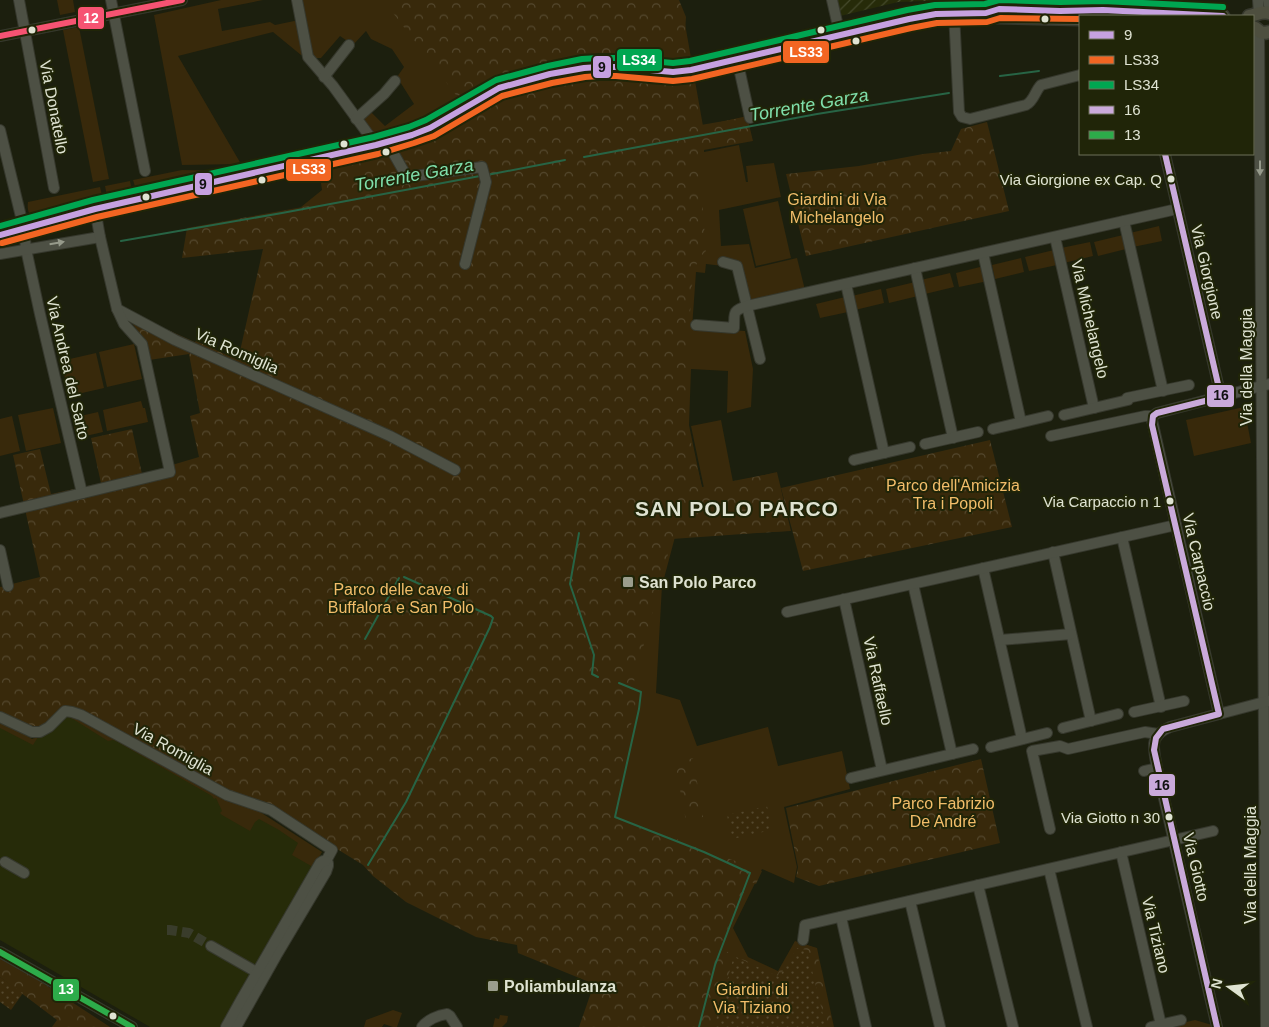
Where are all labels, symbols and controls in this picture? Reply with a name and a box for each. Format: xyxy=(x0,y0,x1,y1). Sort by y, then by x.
line badge: 12 xyxy=(77,6,105,30)
text: 12 xyxy=(83,10,99,26)
unlabelled marker xyxy=(1040,14,1050,24)
legend xyxy=(1079,15,1254,155)
unlabelled marker xyxy=(27,25,37,35)
unlabelled marker xyxy=(816,25,826,35)
text: 9 xyxy=(1124,26,1132,43)
unlabelled marker xyxy=(851,36,861,46)
line badge: LS33 xyxy=(782,40,830,64)
text: LS33 xyxy=(789,44,823,60)
line badge: LS34 xyxy=(616,48,663,72)
text: LS33 xyxy=(1124,51,1159,68)
text: LS34 xyxy=(622,52,656,68)
line badge: 9 xyxy=(592,55,612,79)
street label: Via Donatello xyxy=(37,59,71,155)
text: 9 xyxy=(598,59,606,75)
text: LS34 xyxy=(1124,76,1159,93)
water label: Torrente Garza xyxy=(748,85,870,125)
text: 16 xyxy=(1124,101,1141,118)
text: 13 xyxy=(1124,126,1141,143)
unlabelled marker xyxy=(339,139,349,149)
unlabelled marker xyxy=(381,147,391,157)
water label: Torrente Garza xyxy=(353,155,475,195)
line badge: LS33 xyxy=(285,158,332,182)
one-way arrow xyxy=(1256,160,1264,176)
text: LS33 xyxy=(292,161,326,177)
place label: Via Giorgione ex Cap. Q xyxy=(1000,171,1162,188)
line badge: 9 xyxy=(194,172,213,196)
marker: Via Giorgione ex Cap. Q xyxy=(1166,174,1176,184)
unlabelled marker xyxy=(257,175,267,185)
text: 9 xyxy=(199,176,207,192)
park label: Giardini di Via Michelangelo xyxy=(787,191,887,226)
unlabelled marker xyxy=(141,192,151,202)
street label: Via Giorgione xyxy=(1188,223,1226,321)
one-way arrow xyxy=(50,239,66,247)
street label: Via Michelangelo xyxy=(1068,258,1112,380)
street label: Via Andrea del Sarto xyxy=(43,295,93,441)
street label: Via della Maggia xyxy=(1238,308,1255,426)
street label: Via Romiglia xyxy=(193,325,281,377)
line badge: 16 xyxy=(1206,384,1235,408)
text: 16 xyxy=(1213,387,1229,403)
park label: Parco dell'Amicizia Tra i Popoli xyxy=(886,477,1020,512)
place label: Via Carpaccio n 1 xyxy=(1043,493,1161,510)
marker: Via Carpaccio n 1 xyxy=(1165,496,1175,506)
district label: SAN POLO PARCO xyxy=(635,497,839,520)
street label: Via Carpaccio xyxy=(1180,512,1218,612)
place label: San Polo Parco xyxy=(639,574,757,591)
marker: San Polo Parco xyxy=(621,575,635,589)
park label: Parco delle cave di Buffalora e San Polo xyxy=(328,581,474,616)
street label: Via Raffaello xyxy=(860,635,896,727)
street label: Via Romiglia xyxy=(130,720,216,778)
line badge: 16 xyxy=(1148,773,1176,797)
text: 16 xyxy=(1154,777,1170,793)
park label: Parco Fabrizio De André xyxy=(891,795,995,830)
street label: Via della Maggia xyxy=(1242,806,1259,924)
place label: Via Giotto n 30 xyxy=(1061,809,1160,826)
marker: Via Giotto n 30 xyxy=(1164,812,1174,822)
street label: Via Giotto xyxy=(1180,831,1212,903)
street label: Via Tiziano xyxy=(1139,895,1173,975)
north arrow xyxy=(1204,962,1254,1012)
text: N xyxy=(1207,977,1225,991)
line badge: 13 xyxy=(52,978,80,1002)
place label: Poliambulanza xyxy=(504,978,616,995)
marker: Poliambulanza xyxy=(486,979,500,993)
text: 13 xyxy=(58,981,74,997)
park label: Giardini di Via Tiziano xyxy=(713,981,791,1016)
unlabelled marker xyxy=(108,1011,118,1021)

